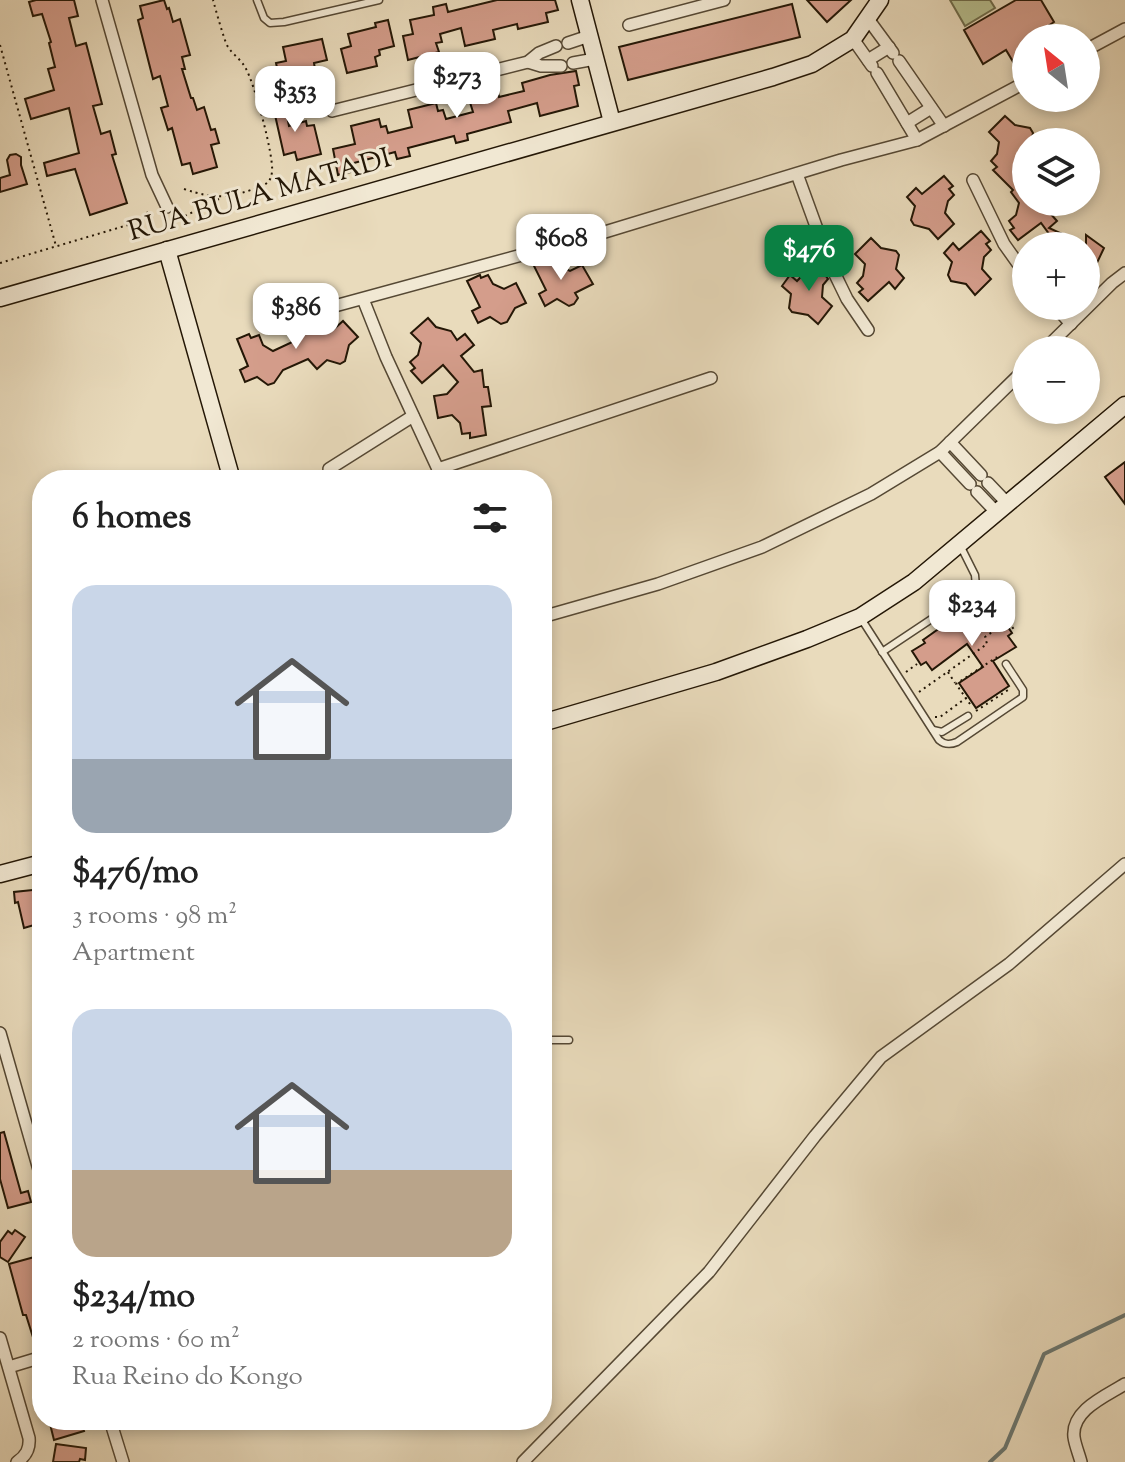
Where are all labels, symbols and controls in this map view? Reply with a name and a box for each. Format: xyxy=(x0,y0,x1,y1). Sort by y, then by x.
north arrow xyxy=(1012,24,1100,112)
map controls xyxy=(1012,24,1100,424)
pin: $273 xyxy=(410,52,504,120)
text: $273 xyxy=(432,59,482,96)
pin: $353 xyxy=(248,66,342,134)
text: $353 xyxy=(273,73,317,110)
button: layers xyxy=(1012,128,1100,216)
street label: RUA BULA MATADI xyxy=(124,139,396,253)
pin: $608 xyxy=(514,214,608,282)
text: $608 xyxy=(534,221,588,258)
pin: $476 xyxy=(762,225,856,293)
text: $476 xyxy=(783,232,835,269)
button: + xyxy=(1012,232,1100,320)
pin: $386 xyxy=(249,283,343,351)
text: $386 xyxy=(271,290,321,327)
button: − xyxy=(1012,336,1100,424)
text: 6 homes xyxy=(72,494,191,543)
icon: filters xyxy=(468,496,512,540)
pin: $234 xyxy=(925,580,1019,648)
text: $234 xyxy=(947,587,997,624)
icon: home xyxy=(220,637,364,781)
text: $476/mo xyxy=(72,849,199,898)
text: 3 rooms · 98 m² xyxy=(72,898,237,935)
text: Apartment xyxy=(72,935,195,972)
icon: home xyxy=(220,1061,364,1205)
text: $234/mo xyxy=(72,1273,195,1322)
text: 2 rooms · 60 m² xyxy=(72,1322,240,1359)
text: Rua Reino do Kongo xyxy=(72,1359,303,1396)

